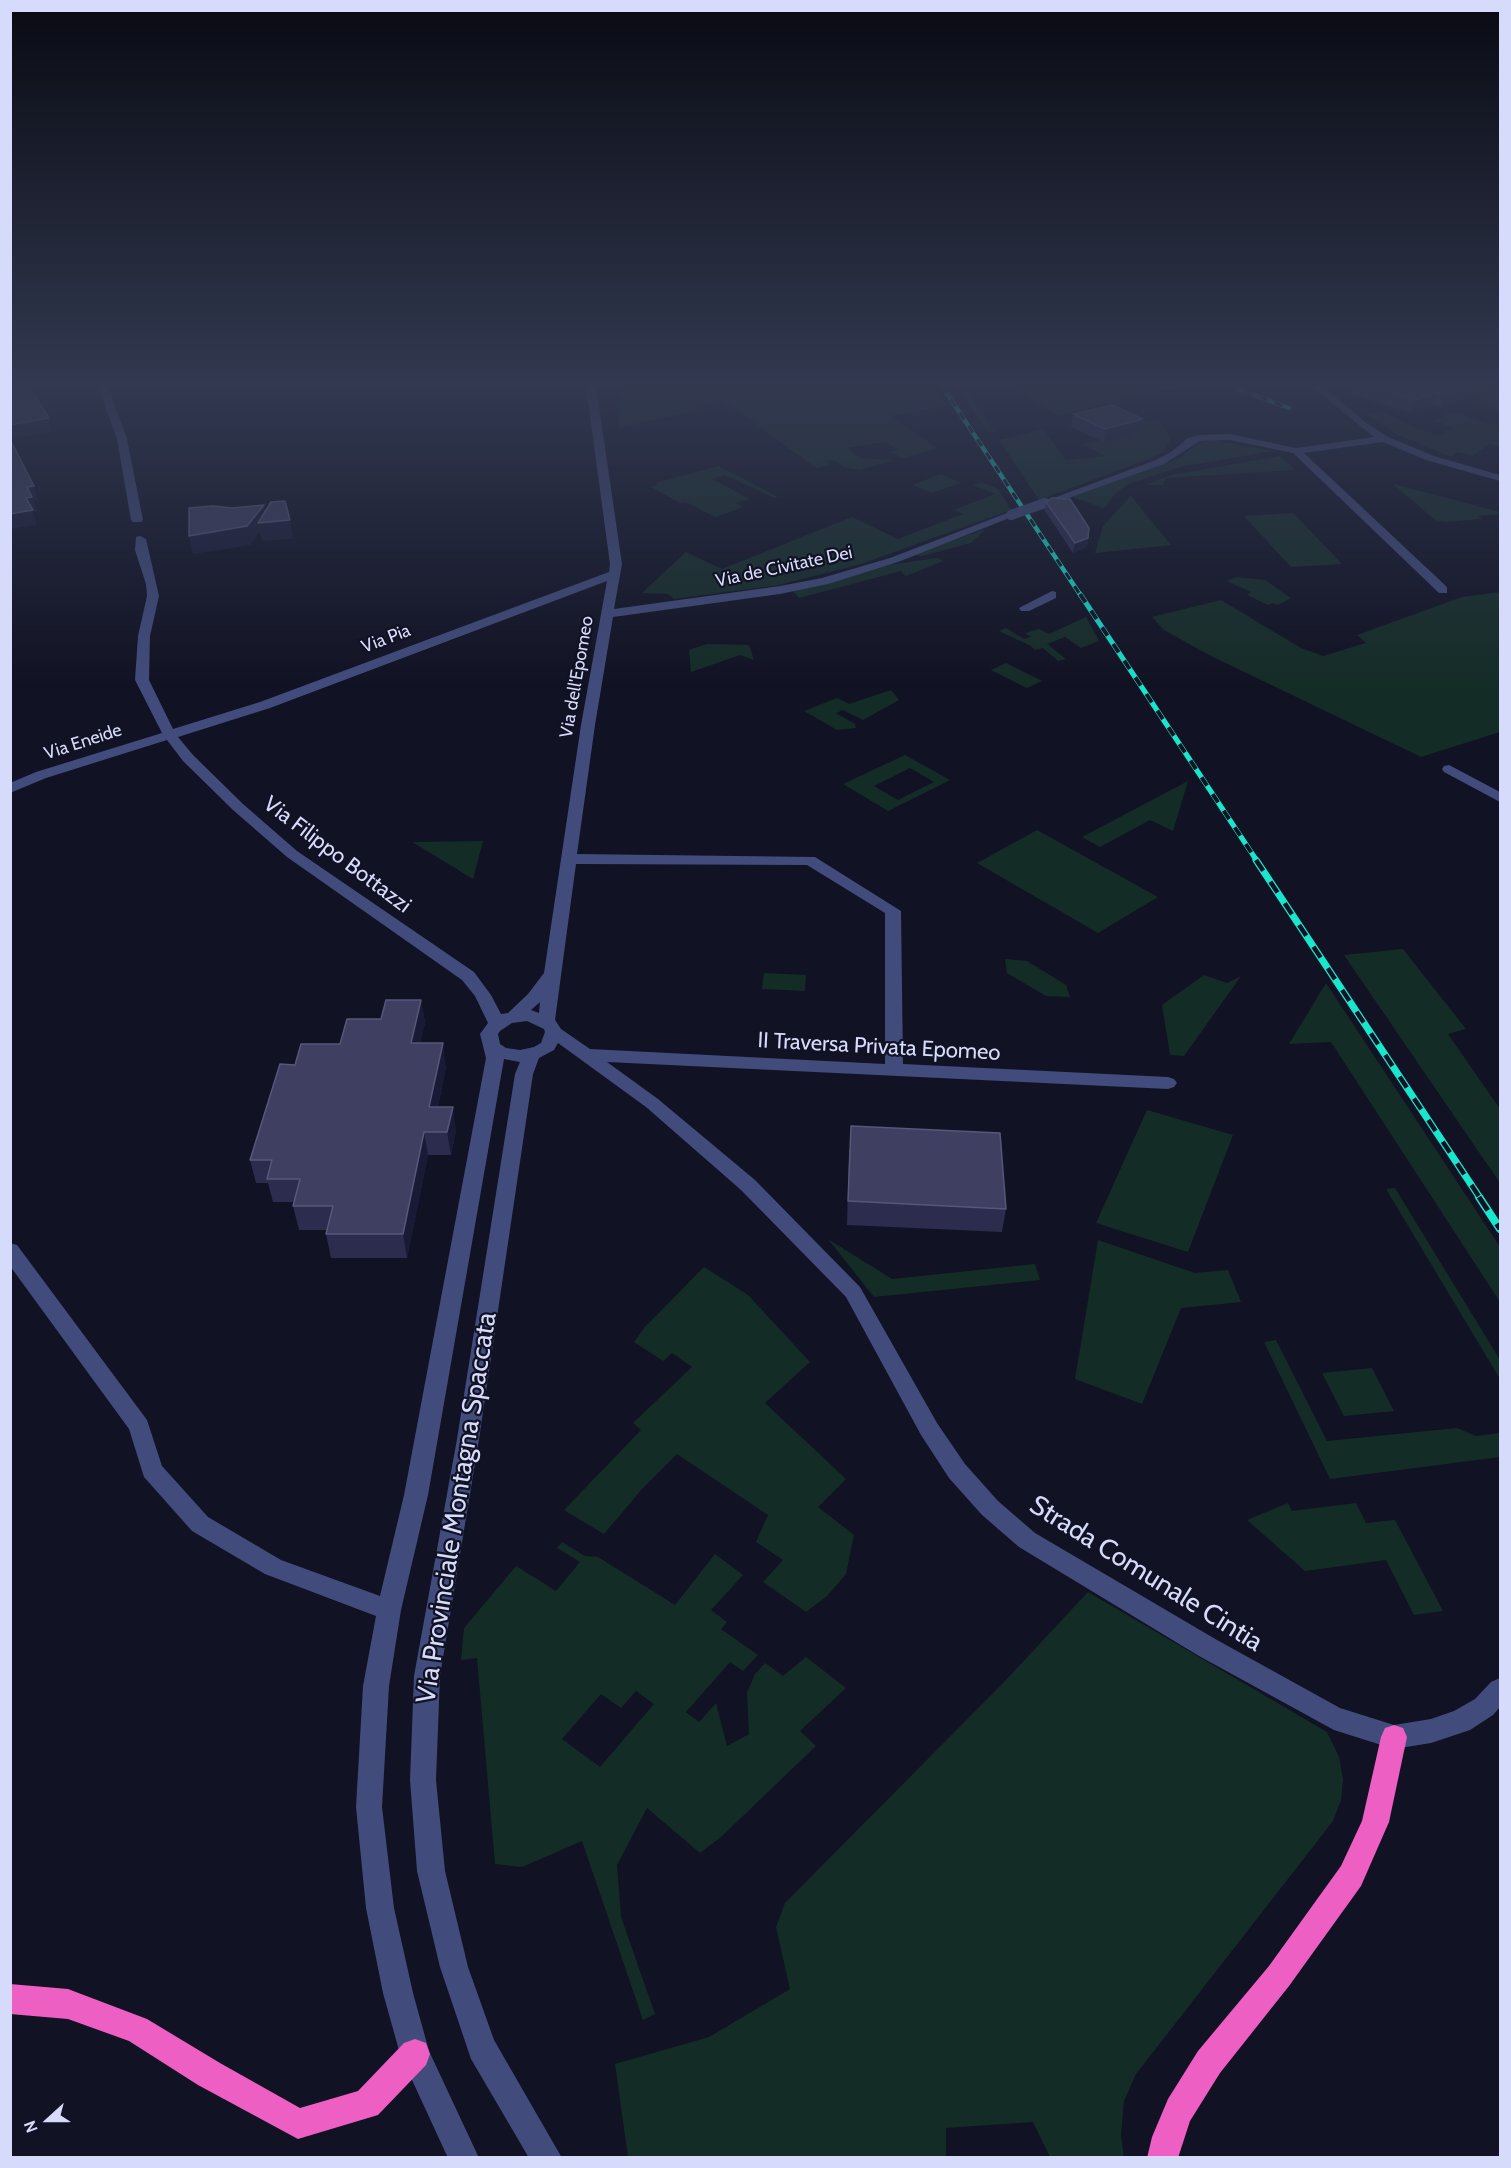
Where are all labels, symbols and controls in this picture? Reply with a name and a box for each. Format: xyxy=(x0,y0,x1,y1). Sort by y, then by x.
street label: Via de Civitate Dei xyxy=(714,542,854,592)
street label: Via dell'Epomeo xyxy=(556,614,598,740)
street label: Via Pia xyxy=(358,620,414,658)
street label: Via Eneide xyxy=(41,719,125,765)
street label: Via Filippo Bottazzi xyxy=(258,791,416,919)
street label: II Traversa Privata Epomeo xyxy=(757,1027,1001,1067)
street label: Via Provinciale Montagna Spaccata xyxy=(410,1310,504,1706)
street label: Strada Comunale Cintia xyxy=(1023,1489,1269,1659)
north arrow xyxy=(18,2090,78,2150)
text: N xyxy=(20,2118,42,2135)

